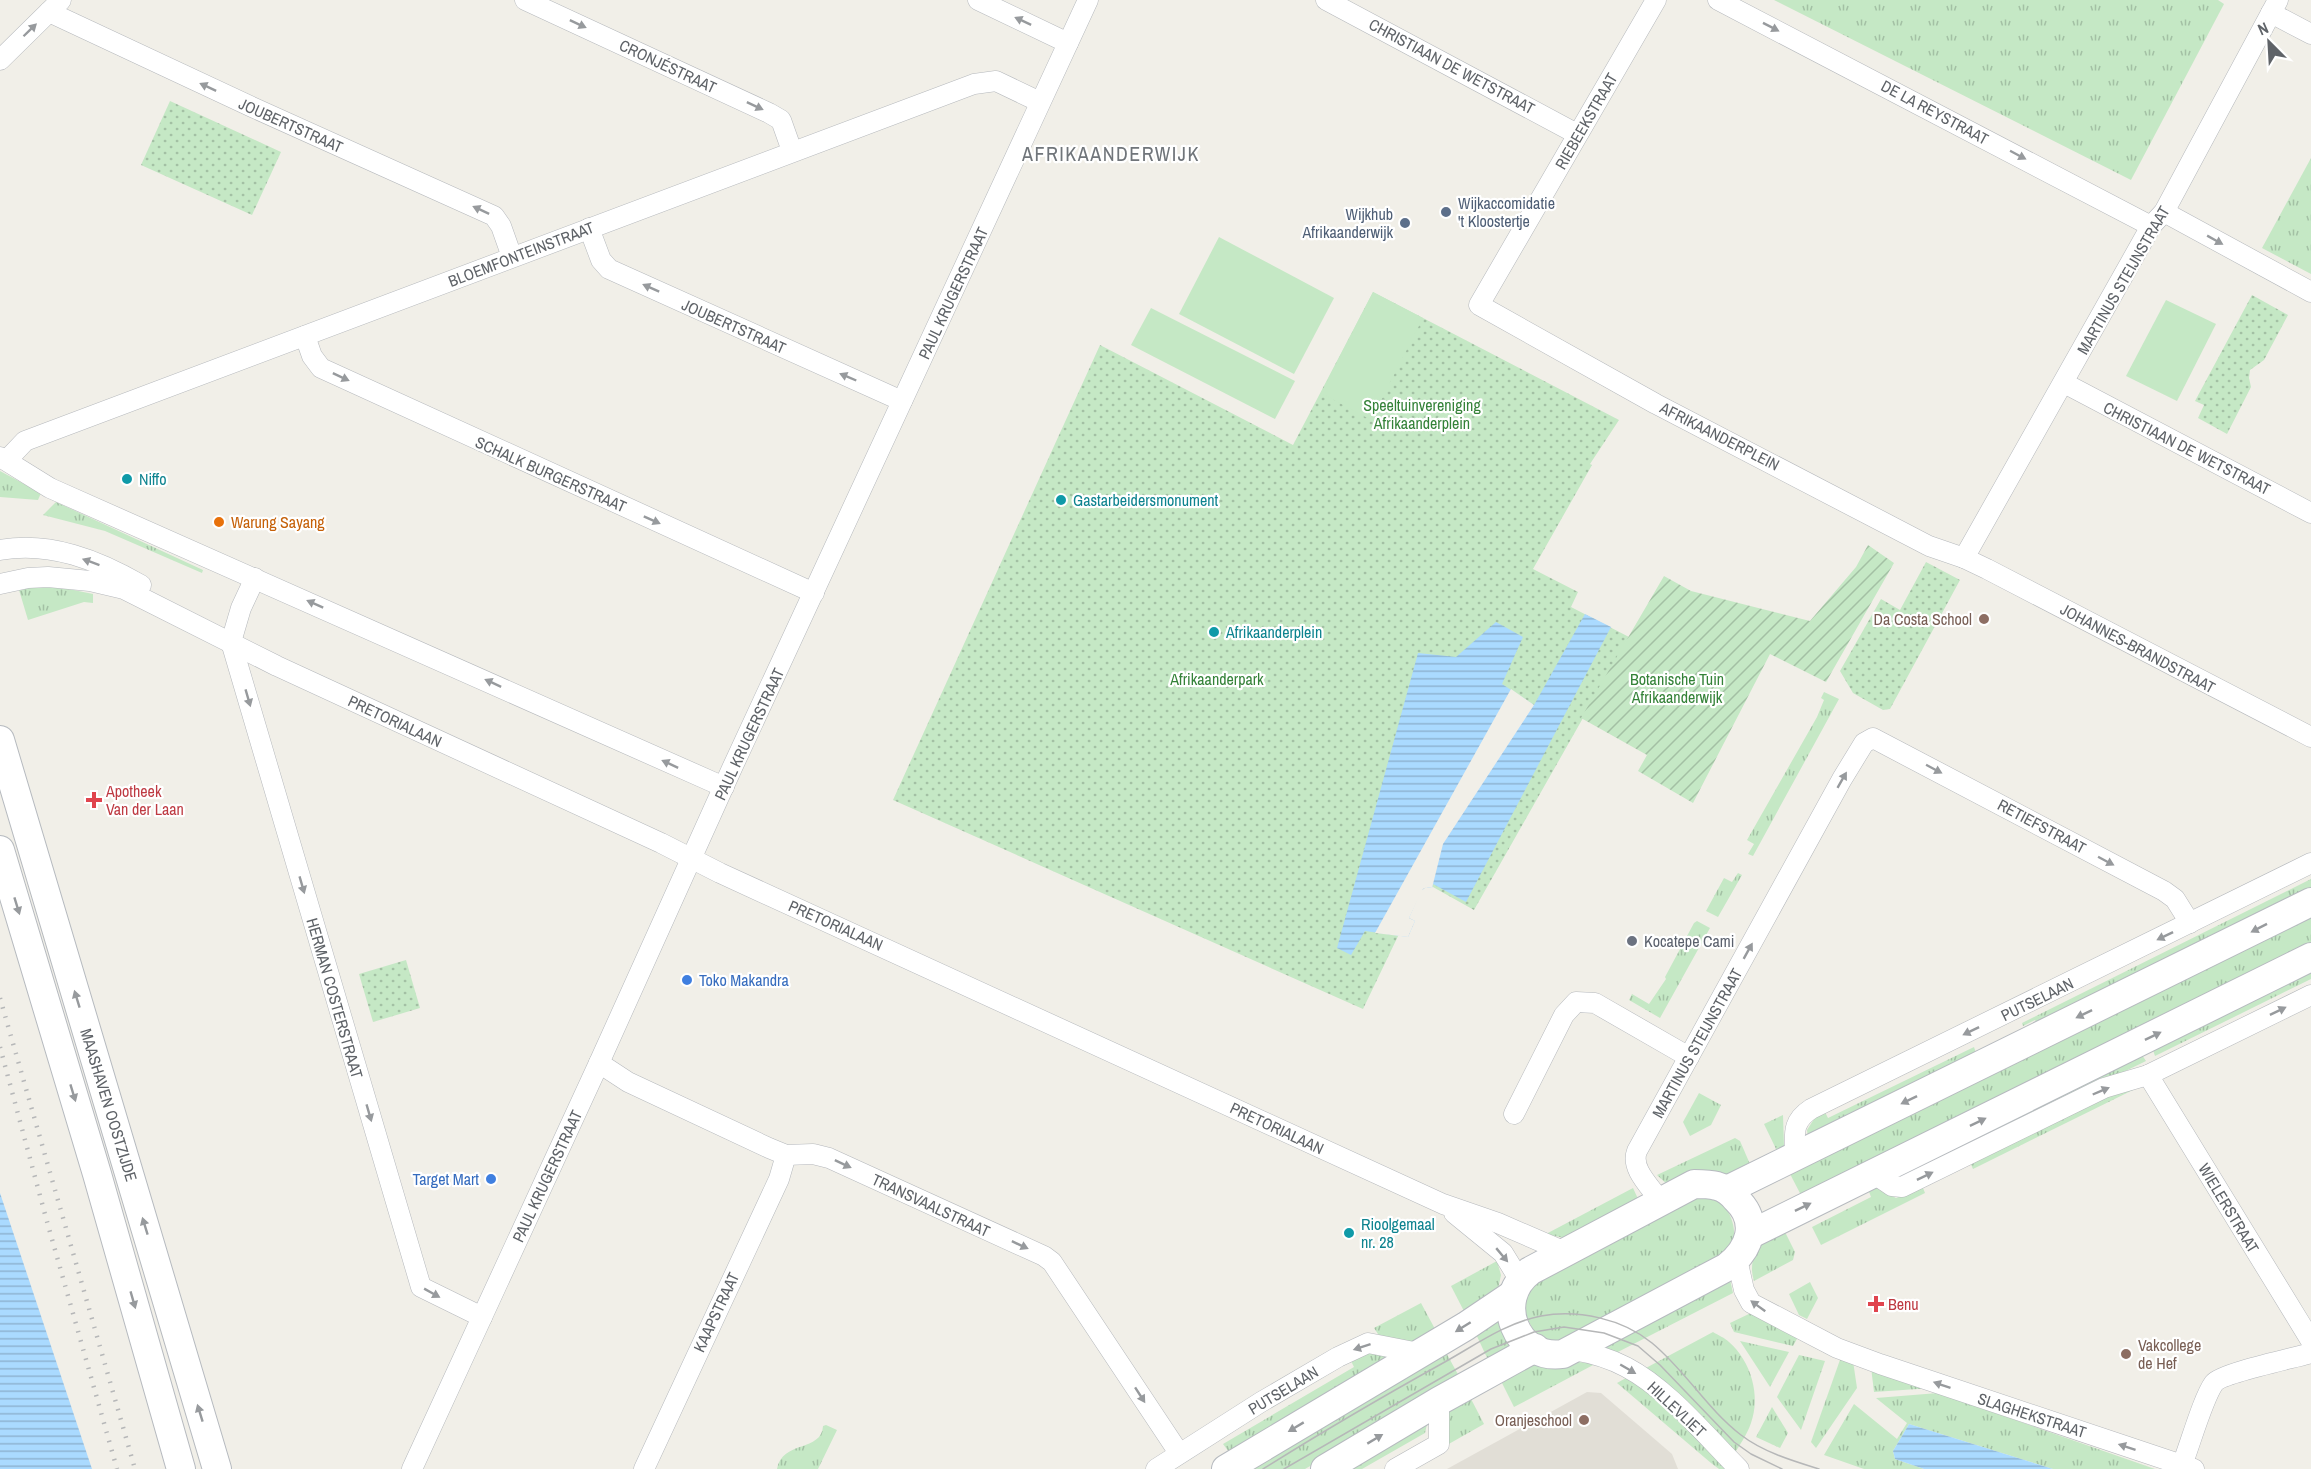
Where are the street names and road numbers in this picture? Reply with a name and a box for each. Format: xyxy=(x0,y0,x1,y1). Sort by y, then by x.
street label: CHRISTIAAN DE WETSTRAAT xyxy=(1365,13,1539,119)
street label: CRONJÉSTRAAT xyxy=(616,34,720,98)
street label: RIEBEEKSTRAAT xyxy=(1550,69,1622,173)
street label: DE LA REYSTRAAT xyxy=(1877,74,1993,150)
street label: JOUBERTSTRAAT xyxy=(235,92,347,158)
street label: MARTINUS STEIJNSTRAAT xyxy=(2071,202,2175,358)
street label: BLOEMFONTEINSTRAAT xyxy=(445,216,597,292)
street label: PAUL KRUGERSTRAAT xyxy=(913,223,993,363)
street label: JOUBERTSTRAAT xyxy=(678,293,790,359)
street label: AFRIKAANDERPLEIN xyxy=(1656,396,1783,476)
street label: CHRISTIAAN DE WETSTRAAT xyxy=(2100,396,2274,500)
street label: SCHALK BURGERSTRAAT xyxy=(472,431,630,517)
street label: JOHANNES-BRANDSTRAAT xyxy=(2057,598,2219,698)
street label: PAUL KRUGERSTRAAT xyxy=(709,664,789,804)
street label: PRETORIALAAN xyxy=(345,690,445,752)
street label: RETIEFSTRAAT xyxy=(1994,793,2090,859)
street label: PRETORIALAAN xyxy=(785,894,887,956)
street label: HERMAN COSTERSTRAAT xyxy=(302,915,368,1081)
street label: MARTINUS STEIJNSTRAAT xyxy=(1647,964,1747,1122)
street label: PUTSELAAN xyxy=(1997,972,2077,1026)
street label: MAASHAVEN OOSTZIJDE xyxy=(75,1026,143,1184)
street label: PRETORIALAAN xyxy=(1227,1097,1327,1159)
street label: PAUL KRUGERSTRAAT xyxy=(507,1106,587,1246)
street label: WIELERSTRAAT xyxy=(2194,1159,2264,1257)
street label: TRANSVAALSTRAAT xyxy=(868,1168,994,1242)
street label: KAAPSTRAAT xyxy=(688,1268,744,1356)
street label: PUTSELAAN xyxy=(1244,1360,1322,1420)
street label: HILLEVLIET xyxy=(1643,1376,1711,1442)
street label: SLAGHEKSTRAAT xyxy=(1975,1387,2089,1443)

